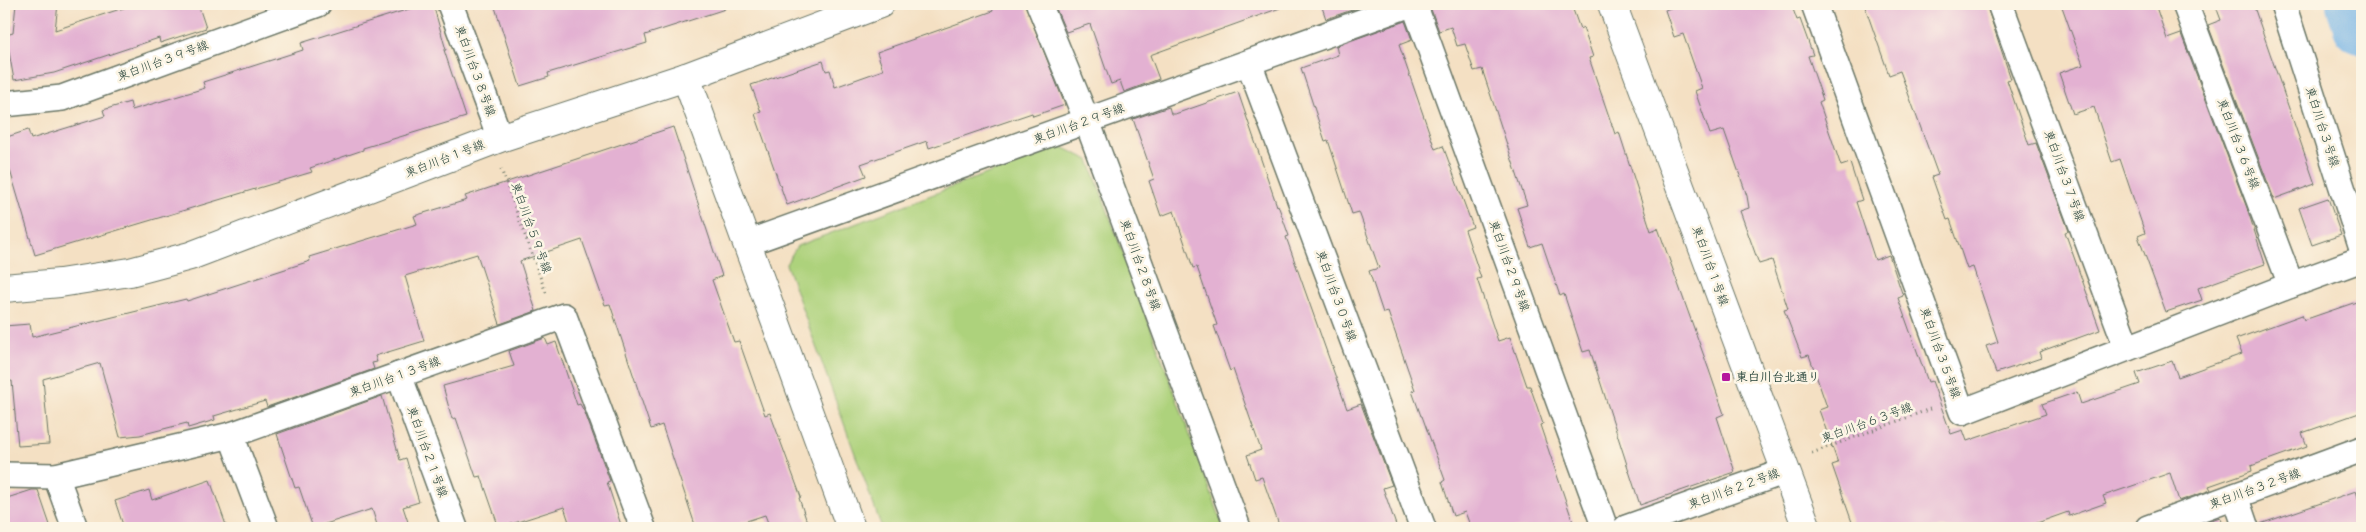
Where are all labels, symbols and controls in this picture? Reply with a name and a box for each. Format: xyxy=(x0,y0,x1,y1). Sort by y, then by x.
street label: 東白川台３８号線 xyxy=(452,23,498,119)
street label: 東白川台３９号線 xyxy=(115,38,211,84)
street label: 東白川台３号線 xyxy=(2302,85,2342,169)
street label: 東白川台３６号線 xyxy=(2214,96,2262,192)
street label: 東白川台２９号線 xyxy=(1031,101,1127,147)
street label: 東白川台３７号線 xyxy=(2041,128,2087,224)
street label: 東白川台１号線 xyxy=(403,137,487,181)
street label: 東白川台５９号線 xyxy=(508,180,554,276)
street label: 東白川台２８号線 xyxy=(1117,217,1163,313)
street label: 東白川台２９号線 xyxy=(1486,218,1532,314)
street label: 東白川台１号線 xyxy=(1689,224,1731,308)
street label: 東白川台３０号線 xyxy=(1313,248,1359,344)
street label: 東白川台３５号線 xyxy=(1917,305,1963,401)
street label: 東白川台１３号線 xyxy=(347,354,443,400)
place label: 東白川台北通り xyxy=(1736,370,1820,385)
marker: 東白川台北通り xyxy=(1720,371,1732,383)
street label: 東白川台６３号線 xyxy=(1819,400,1915,446)
street label: 東白川台２１号線 xyxy=(404,404,450,500)
street label: 東白川台２２号線 xyxy=(1686,466,1782,512)
street label: 東白川台３２号線 xyxy=(2207,466,2303,512)

